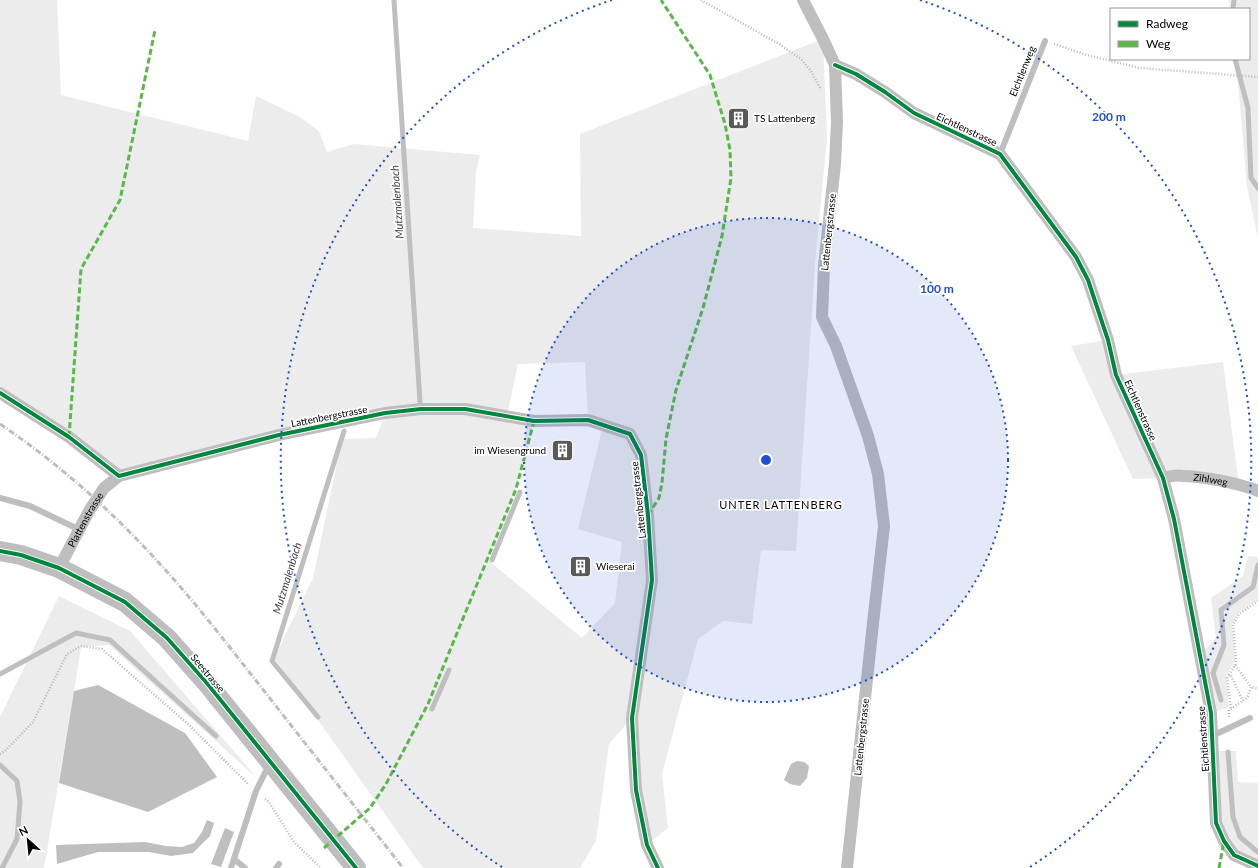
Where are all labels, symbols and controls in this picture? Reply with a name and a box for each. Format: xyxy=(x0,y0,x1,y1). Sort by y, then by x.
legend xyxy=(1110,8,1250,60)
text: Radweg xyxy=(1146,16,1188,31)
text: Weg xyxy=(1146,36,1170,51)
street label: Eichtlenweg xyxy=(1006,44,1038,98)
building icon: TS Lattenberg xyxy=(725,105,751,131)
text: 200 m xyxy=(1092,109,1126,124)
street label: Eichtlenstrasse xyxy=(935,110,999,148)
place label: TS Lattenberg xyxy=(754,112,815,124)
water label: Mutzmalenbach xyxy=(387,165,406,239)
street label: Lattenbergstrasse xyxy=(818,193,838,271)
text: 100 m xyxy=(920,281,954,296)
street label: Eichtlenstrasse xyxy=(1122,378,1160,442)
street label: Lattenbergstrasse xyxy=(290,403,368,429)
building icon: im Wiesengrund xyxy=(549,437,575,463)
place label: im Wiesengrund xyxy=(474,444,546,456)
centre of rings xyxy=(759,453,773,467)
street label: Lattenbergstrasse xyxy=(628,461,648,539)
street label: Zihlweg xyxy=(1193,471,1229,488)
street label: Plattenstrasse xyxy=(65,490,106,549)
district label: UNTER LATTENBERG xyxy=(719,498,843,511)
water label: Mutzmalenbach xyxy=(270,540,304,615)
building icon: Wieserai xyxy=(567,553,593,579)
place label: Wieserai xyxy=(596,560,635,572)
street label: Seestrasse xyxy=(189,651,227,695)
street label: Lattenbergstrasse xyxy=(851,698,871,776)
street label: Eichtlenstrasse xyxy=(1195,706,1211,772)
north arrow xyxy=(8,820,48,860)
text: N xyxy=(17,823,30,838)

